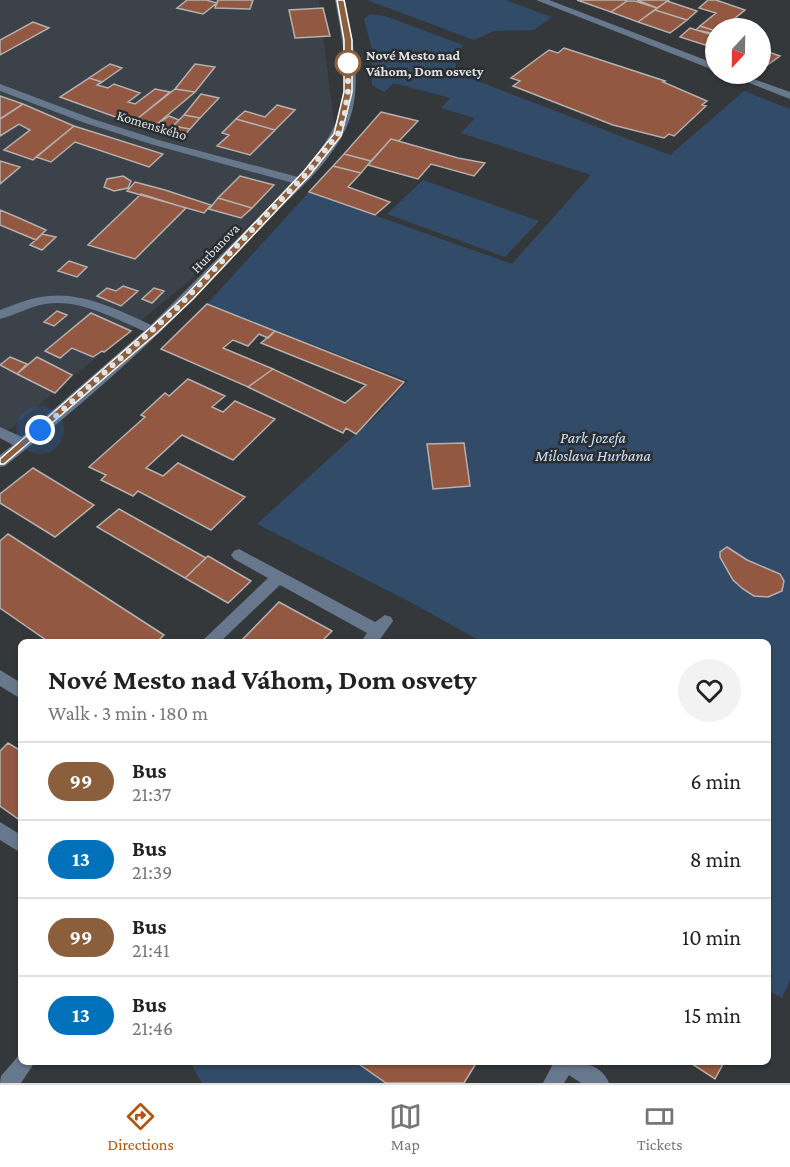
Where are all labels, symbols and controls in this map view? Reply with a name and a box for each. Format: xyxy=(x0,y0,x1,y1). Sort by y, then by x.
north arrow xyxy=(705,18,771,84)
map controls xyxy=(705,18,771,84)
place label: Nové Mesto nad Váhom, Dom osvety xyxy=(365,47,484,80)
marker: Nové Mesto nad Váhom, Dom osvety xyxy=(335,50,361,76)
street label: Komenského xyxy=(115,107,189,143)
street label: Hurbanova xyxy=(188,220,243,276)
your location xyxy=(25,415,55,445)
park label: Park Jozefa Miloslava Hurbana xyxy=(534,429,652,464)
button: heart xyxy=(678,659,741,722)
text: Nové Mesto nad Váhom, Dom osvety xyxy=(48,664,477,695)
text: Walk · 3 min · 180 m xyxy=(48,702,208,724)
text: Bus xyxy=(132,758,166,783)
text: 99 xyxy=(70,769,92,793)
text: 6 min xyxy=(690,769,741,794)
text: 21:37 xyxy=(132,783,171,805)
text: Bus xyxy=(132,836,166,861)
text: 13 xyxy=(72,847,90,871)
text: 8 min xyxy=(690,847,741,872)
text: 21:39 xyxy=(132,861,172,883)
text: Bus xyxy=(132,914,166,939)
text: 99 xyxy=(70,925,92,949)
text: 10 min xyxy=(682,925,741,950)
text: 21:41 xyxy=(132,939,170,961)
text: Bus xyxy=(132,992,166,1017)
text: 13 xyxy=(72,1003,90,1027)
text: 15 min xyxy=(684,1003,741,1028)
text: 21:46 xyxy=(132,1017,173,1039)
tab: Directions xyxy=(108,1100,174,1153)
tab: Map xyxy=(389,1100,422,1153)
tab: Tickets xyxy=(637,1100,682,1153)

